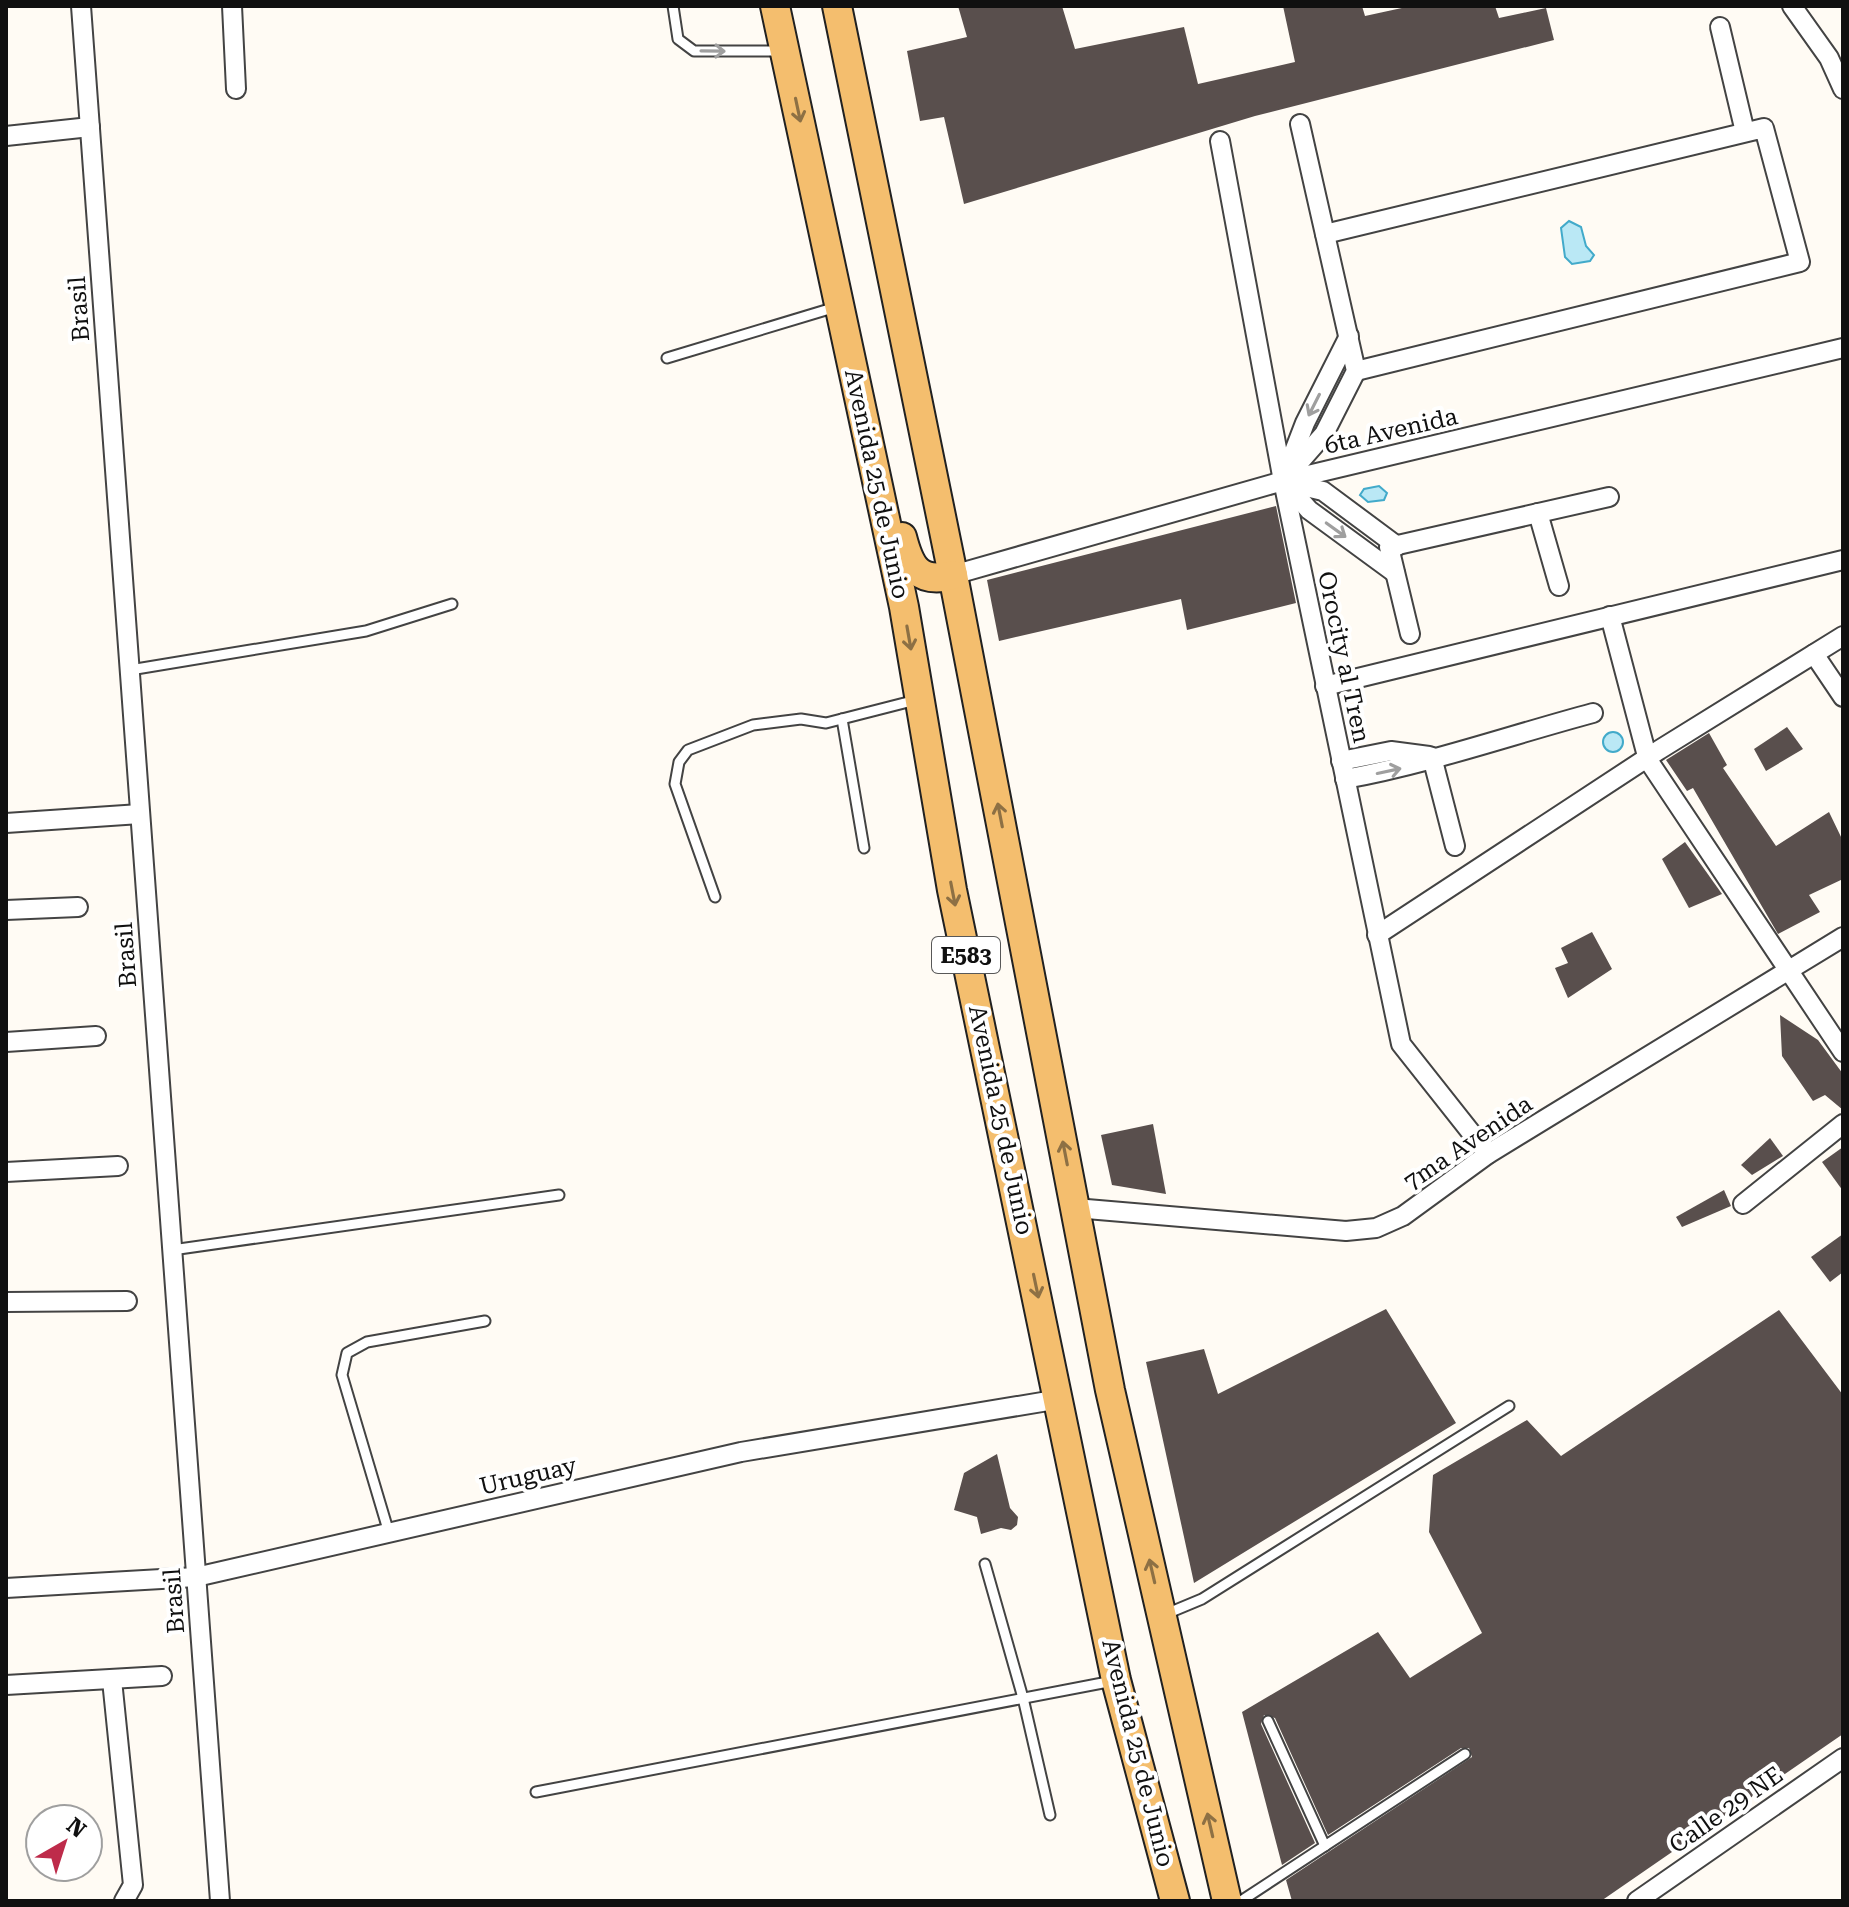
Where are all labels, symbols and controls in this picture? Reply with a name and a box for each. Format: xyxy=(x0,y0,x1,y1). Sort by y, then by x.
one-way arrow xyxy=(699,43,726,59)
one-way arrow xyxy=(791,96,806,122)
street label: Brasil xyxy=(63,276,95,342)
street label: Avenida 25 de Junio xyxy=(839,367,915,601)
one-way arrow xyxy=(1306,393,1322,417)
street label: 6ta Avenida xyxy=(1322,402,1460,460)
one-way arrow xyxy=(1325,522,1346,539)
street label: Orocity al Tren xyxy=(1312,569,1376,745)
one-way arrow xyxy=(902,625,917,650)
one-way arrow xyxy=(1376,763,1401,778)
one-way arrow xyxy=(991,802,1006,828)
one-way arrow xyxy=(947,881,962,906)
street label: Brasil xyxy=(110,922,142,988)
road number: E583 xyxy=(932,937,1000,973)
street label: Avenida 25 de Junio xyxy=(963,1003,1039,1237)
street label: 7ma Avenida xyxy=(1399,1090,1537,1196)
one-way arrow xyxy=(1056,1140,1071,1166)
one-way arrow xyxy=(1029,1272,1044,1298)
street label: Uruguay xyxy=(477,1451,580,1501)
one-way arrow xyxy=(1144,1559,1159,1585)
street label: Brasil xyxy=(158,1568,190,1634)
street label: Avenida 25 de Junio xyxy=(1096,1636,1180,1870)
street label: Calle 29 NE xyxy=(1664,1761,1788,1859)
north arrow xyxy=(24,1803,104,1883)
text: N xyxy=(62,1813,91,1843)
one-way arrow xyxy=(1202,1813,1217,1838)

